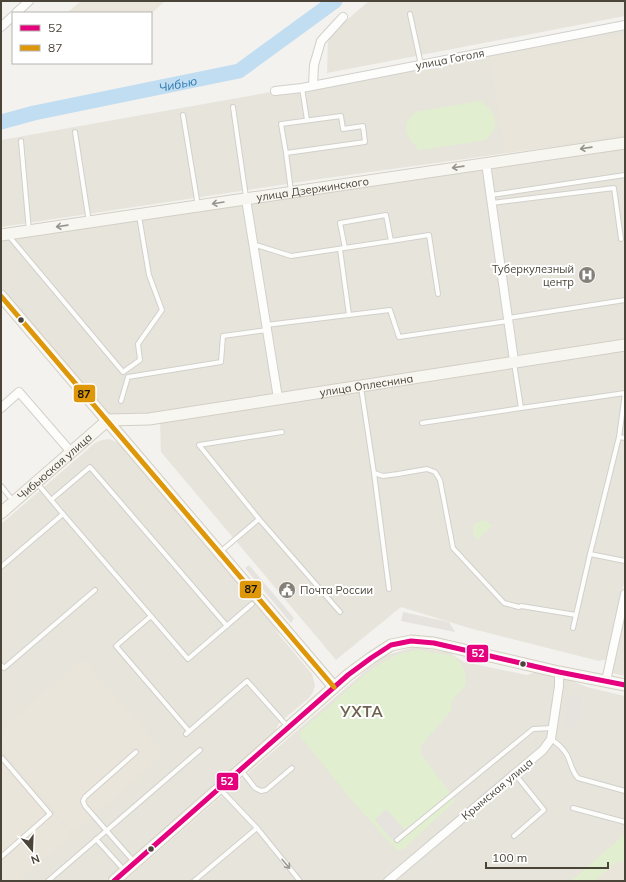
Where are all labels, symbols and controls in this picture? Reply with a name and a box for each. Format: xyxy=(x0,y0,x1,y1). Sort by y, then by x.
legend xyxy=(12,12,152,64)
text: 52 xyxy=(48,20,62,35)
text: 87 xyxy=(48,40,62,55)
street label: улица Гоголя xyxy=(414,45,486,73)
water label: Чибью xyxy=(157,72,198,95)
one-way arrow xyxy=(580,144,593,152)
one-way arrow xyxy=(452,163,465,171)
street label: улица Дзержинского xyxy=(255,174,370,204)
one-way arrow xyxy=(212,199,225,207)
one-way arrow xyxy=(56,222,69,230)
place label: Туберкулезный центр xyxy=(492,262,574,289)
hospital icon: Туберкулезный центр xyxy=(577,265,597,285)
unlabelled marker xyxy=(16,315,26,325)
street label: улица Оплеснина xyxy=(319,371,414,399)
line badge: 87 xyxy=(73,384,96,403)
text: 87 xyxy=(77,387,91,401)
street label: Чибьюская улица xyxy=(14,430,95,503)
line badge: 87 xyxy=(239,580,262,599)
public building icon: Почта России xyxy=(277,580,297,600)
text: 87 xyxy=(244,582,258,596)
place label: Почта России xyxy=(300,583,373,597)
line badge: 52 xyxy=(466,644,489,663)
text: 52 xyxy=(471,646,485,660)
unlabelled marker xyxy=(518,659,528,669)
district label: УХТА xyxy=(339,702,384,721)
street label: Крымская улица xyxy=(459,755,535,823)
line badge: 52 xyxy=(216,772,239,791)
text: 52 xyxy=(220,774,234,788)
north arrow xyxy=(12,830,52,870)
unlabelled marker xyxy=(146,844,156,854)
scale bar xyxy=(486,844,608,870)
text: 100 m xyxy=(492,850,527,865)
text: N xyxy=(29,851,41,867)
one-way arrow xyxy=(281,859,290,870)

